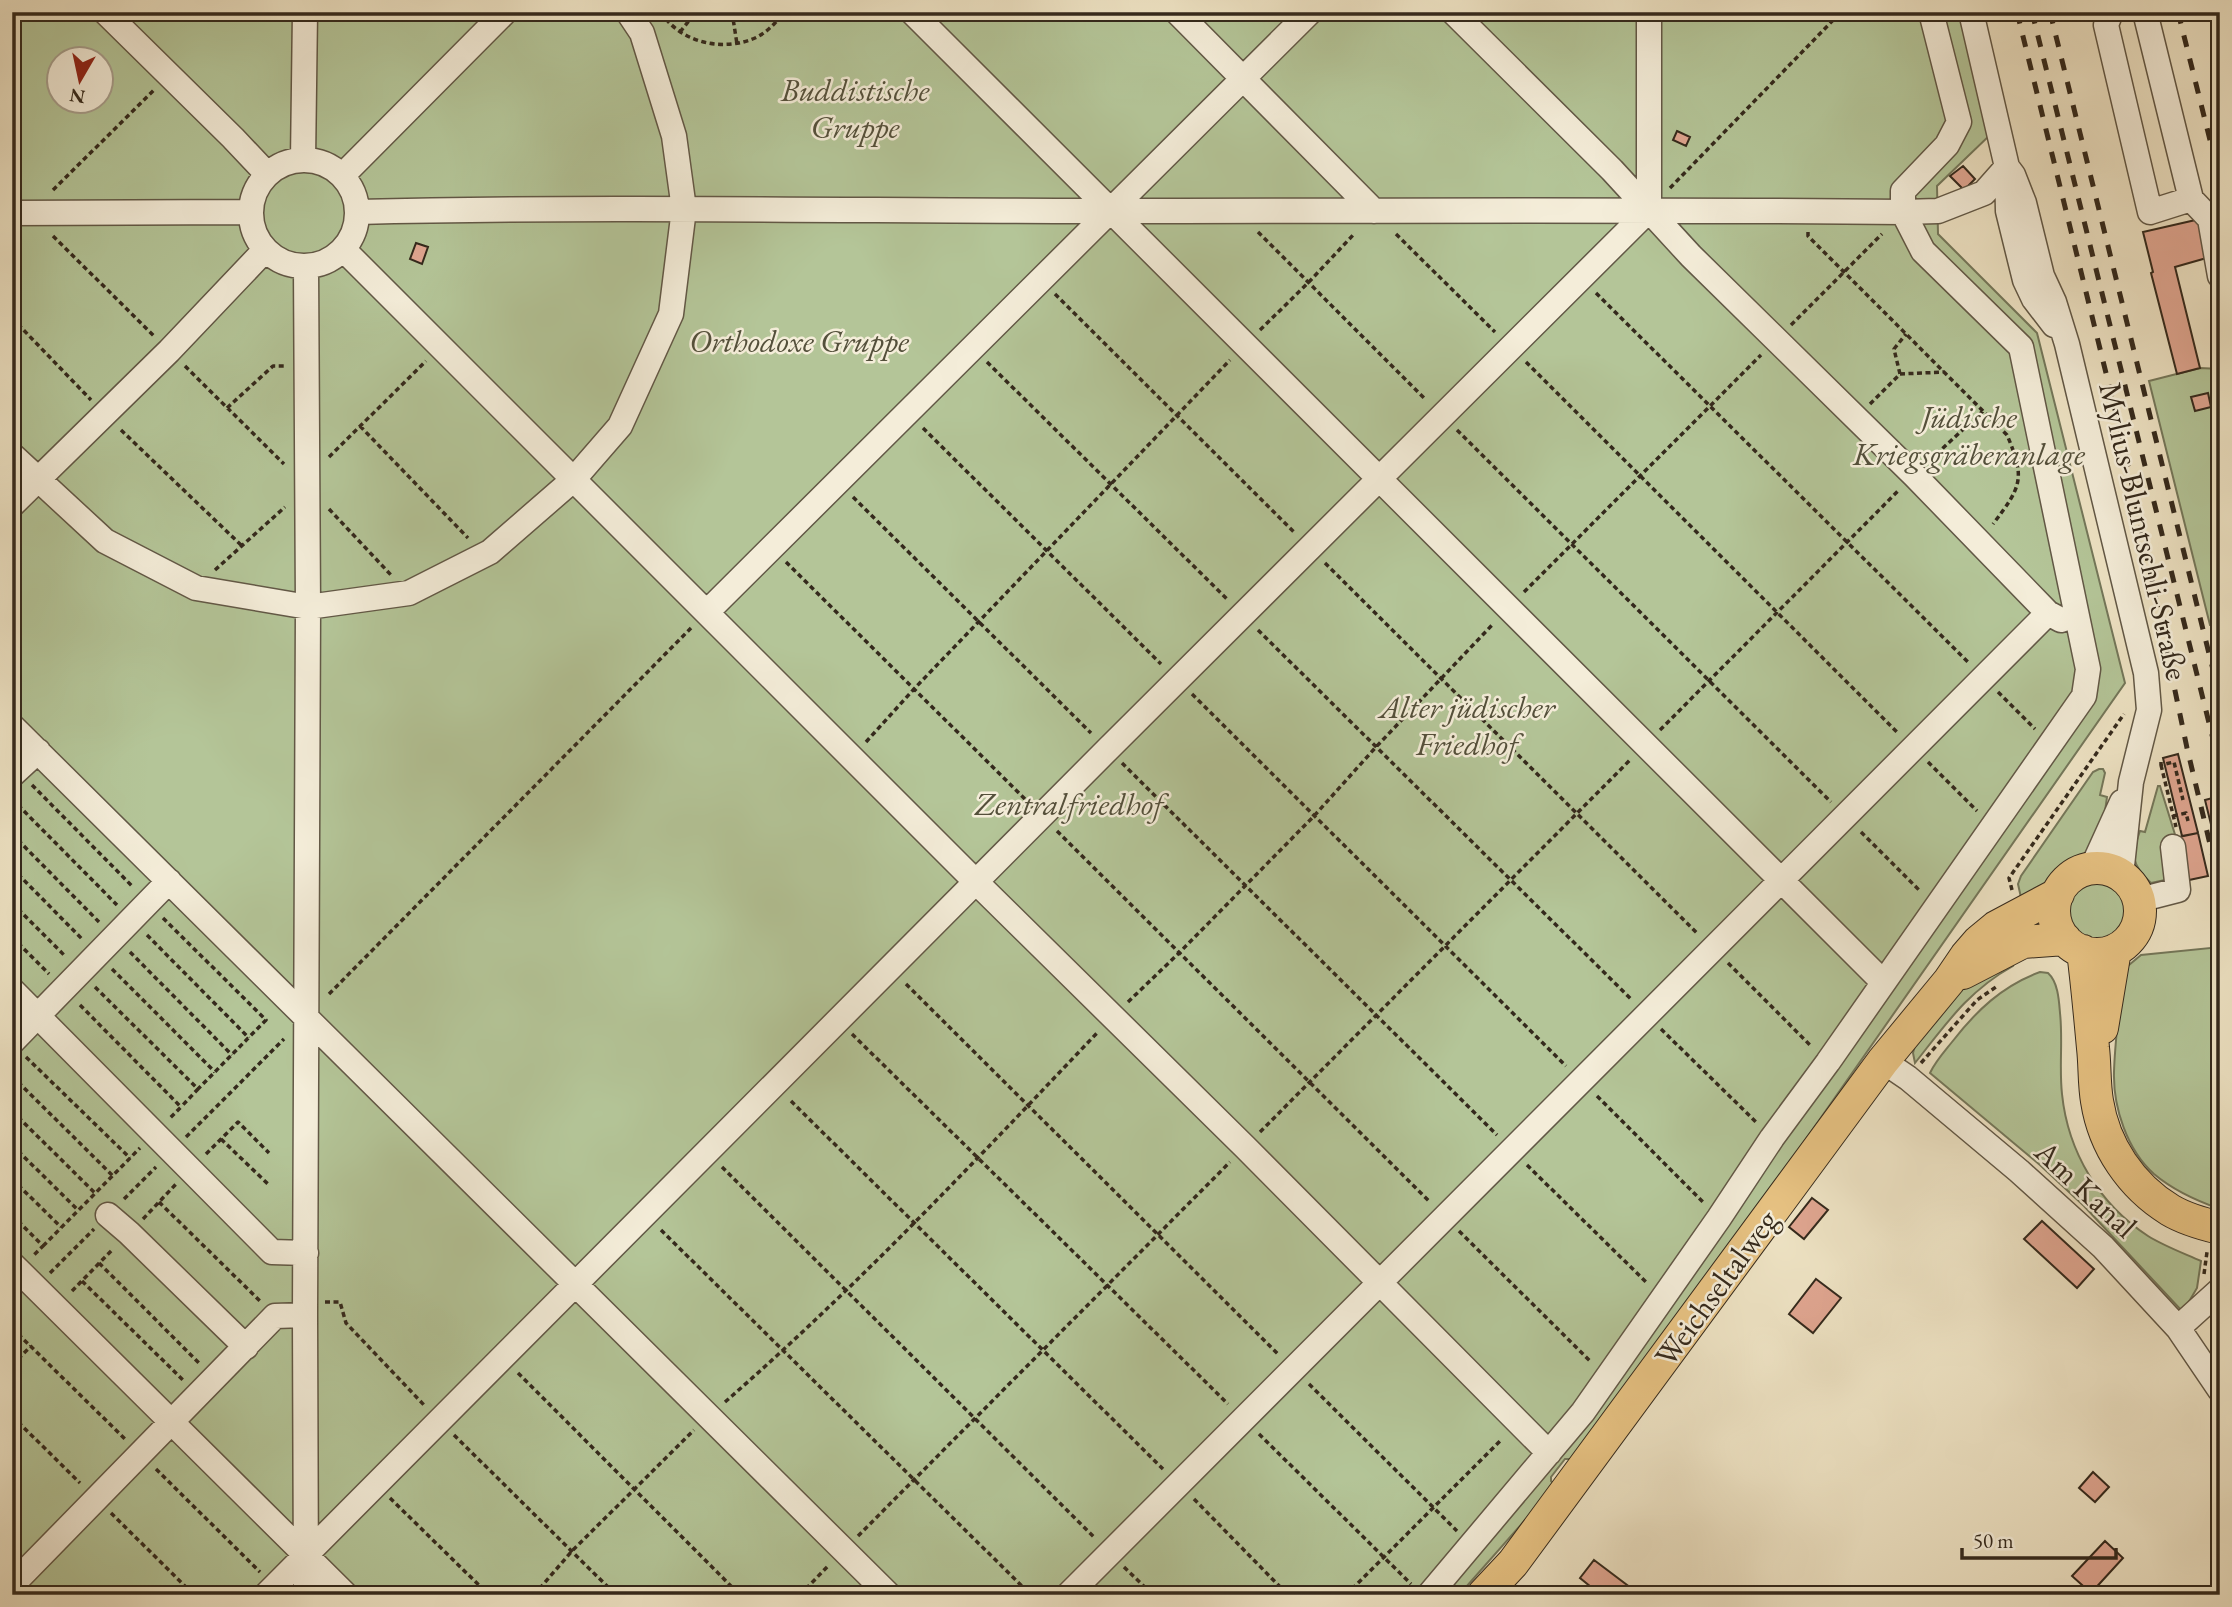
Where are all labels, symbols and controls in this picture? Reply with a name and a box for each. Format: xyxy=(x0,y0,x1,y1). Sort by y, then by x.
north arrow xyxy=(46,46,116,116)
park label: Buddistische Gruppe xyxy=(780,69,930,148)
text: N xyxy=(67,83,87,110)
park label: Orthodoxe Gruppe xyxy=(689,320,910,362)
street label: Mylius-Bluntschli-Straße xyxy=(2089,378,2199,684)
park label: Jüdische Kriegsgräberanlage xyxy=(1852,396,2086,475)
park label: Alter jüdischer Friedhof xyxy=(1377,686,1557,765)
park label: Zentralfriedhof xyxy=(974,783,1170,825)
street label: Am Kanal xyxy=(2025,1130,2146,1247)
street label: Weichseltalweg xyxy=(1645,1200,1788,1375)
scale bar xyxy=(1962,1516,2116,1560)
text: 50 m xyxy=(1973,1527,2014,1554)

